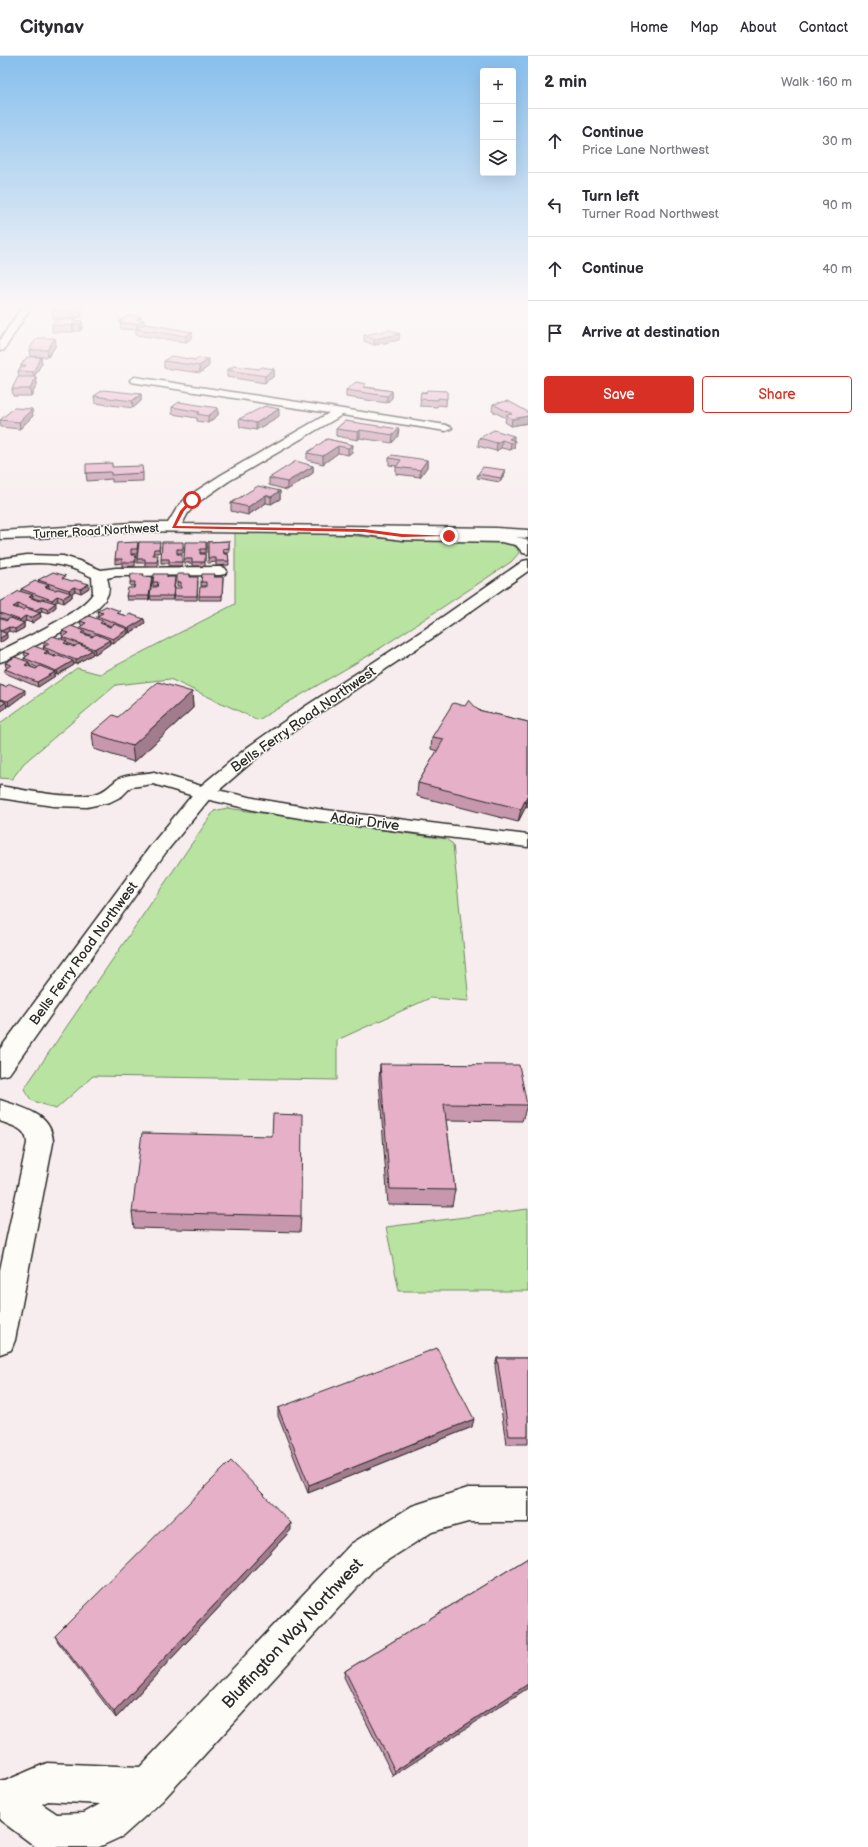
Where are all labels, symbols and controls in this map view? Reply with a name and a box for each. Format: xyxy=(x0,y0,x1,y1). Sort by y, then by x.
text: Citynav xyxy=(20,16,84,39)
text: Home xyxy=(630,19,668,36)
text: Map xyxy=(690,19,718,36)
text: About xyxy=(740,19,777,36)
text: Contact xyxy=(799,19,848,36)
map controls xyxy=(480,68,516,176)
button: + xyxy=(480,68,516,104)
text: 2 min xyxy=(544,72,587,92)
text: Walk · 160 m xyxy=(781,74,852,90)
button: − xyxy=(480,104,516,140)
text: Continue xyxy=(582,123,644,142)
icon: ahead xyxy=(544,130,566,152)
text: 30 m xyxy=(822,133,852,149)
button: layers xyxy=(480,140,516,176)
text: Price Lane Northwest xyxy=(582,142,709,158)
text: Turn left xyxy=(582,187,639,206)
icon: left xyxy=(544,194,566,216)
text: 90 m xyxy=(823,197,852,213)
text: Turner Road Northwest xyxy=(582,206,719,222)
icon: ahead xyxy=(544,258,566,280)
text: Continue xyxy=(582,259,644,278)
text: 40 m xyxy=(822,261,852,277)
icon: arrive xyxy=(544,322,566,344)
text: Arrive at destination xyxy=(582,323,720,342)
button: Save xyxy=(544,376,694,413)
button: Share xyxy=(702,376,852,413)
route start xyxy=(183,491,201,509)
street label: Turner Road Northwest xyxy=(33,521,160,542)
route end xyxy=(440,527,458,545)
street label: Bells Ferry Road Northwest xyxy=(227,662,380,776)
street label: Adair Drive xyxy=(330,809,400,834)
street label: Bells Ferry Road Northwest xyxy=(26,878,142,1028)
street label: Bluffington Way Northwest xyxy=(218,1554,368,1713)

